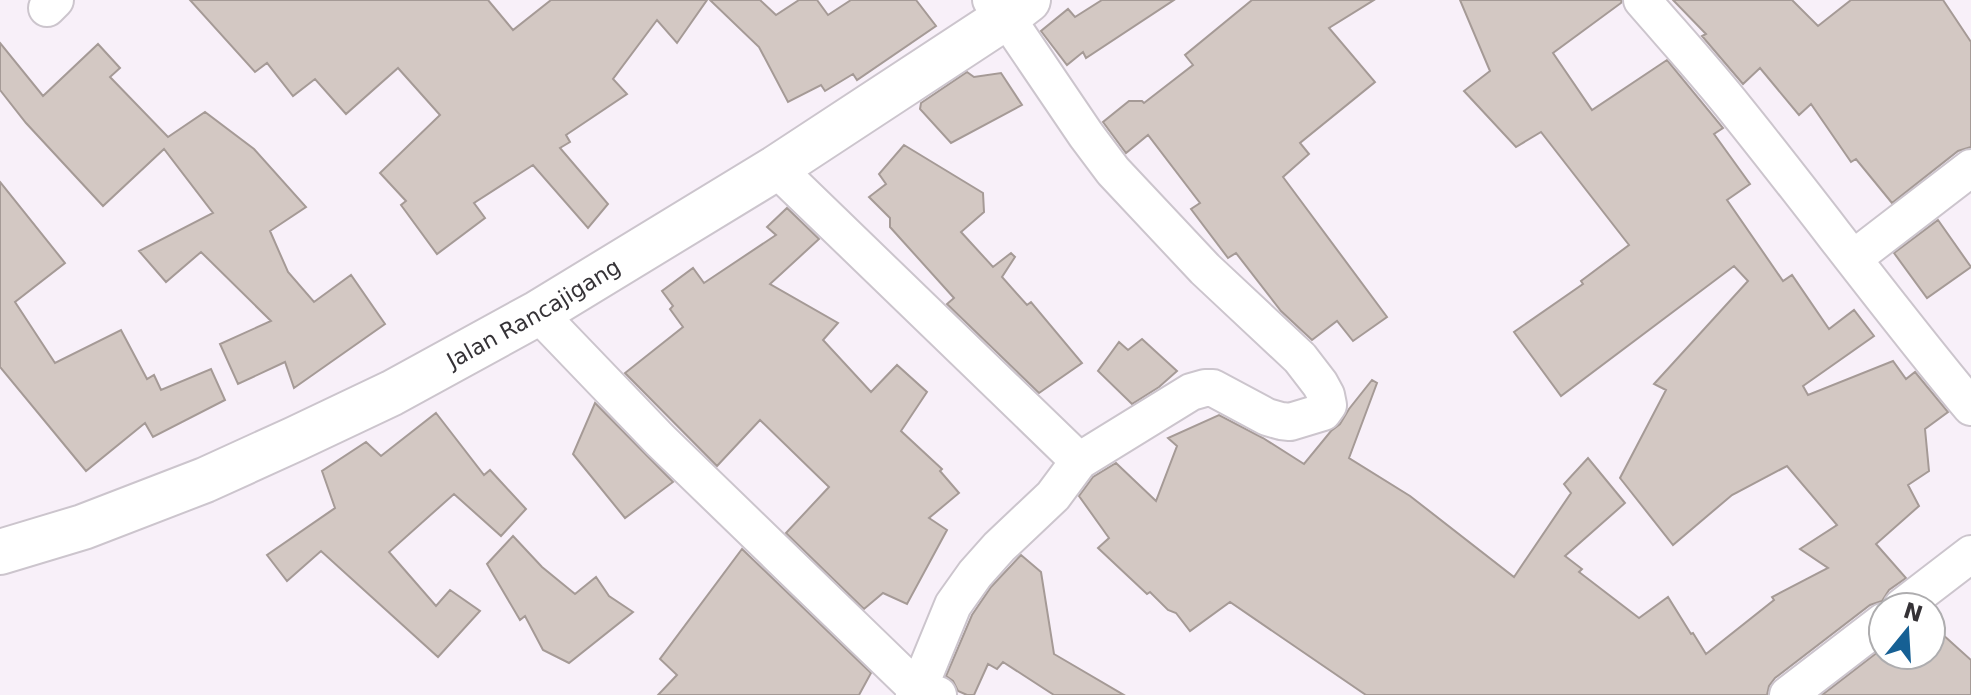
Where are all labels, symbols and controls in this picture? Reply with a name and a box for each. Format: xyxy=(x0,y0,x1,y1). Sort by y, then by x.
street label: Jalan Rancajigang xyxy=(441,254,625,374)
north arrow xyxy=(1867,591,1947,671)
text: N xyxy=(1900,598,1926,627)

